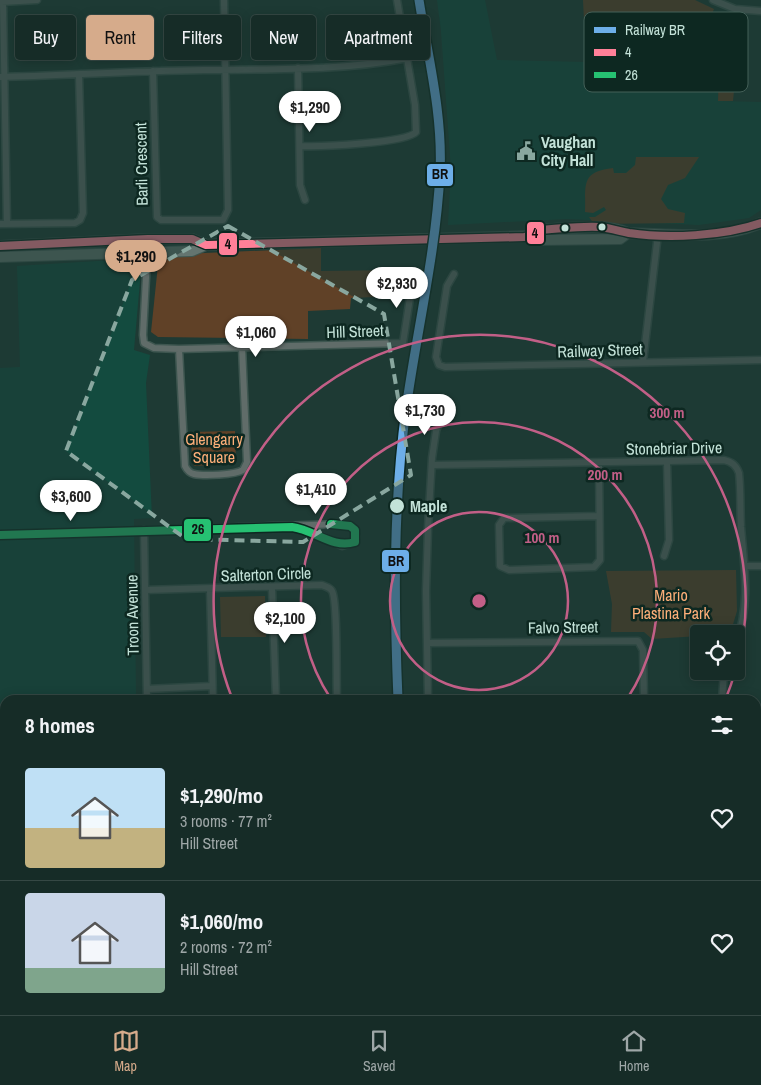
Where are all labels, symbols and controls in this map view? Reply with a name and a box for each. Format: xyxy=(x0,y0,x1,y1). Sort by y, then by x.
legend xyxy=(584,12,748,92)
chip: Buy xyxy=(15,15,76,60)
chip: Rent xyxy=(86,15,154,60)
chip: Filters xyxy=(164,15,241,60)
chip: New xyxy=(251,15,316,60)
chip: Apartment xyxy=(326,15,430,60)
text: Railway BR xyxy=(625,21,685,39)
text: 4 xyxy=(625,43,632,61)
text: 26 xyxy=(625,66,638,84)
pin: $1,290 xyxy=(269,90,351,133)
text: $1,290 xyxy=(290,96,330,118)
street label: Barli Crescent xyxy=(129,122,153,206)
place label: Vaughan City Hall xyxy=(541,131,596,171)
public building icon: Vaughan City Hall xyxy=(515,140,537,162)
line badge: BR xyxy=(426,163,454,187)
text: BR xyxy=(432,165,449,183)
line badge: 4 xyxy=(526,221,545,245)
unlabelled marker xyxy=(597,222,607,232)
unlabelled marker xyxy=(560,223,570,233)
text: 4 xyxy=(532,224,539,242)
line badge: 4 xyxy=(218,232,238,256)
text: 4 xyxy=(225,235,232,253)
pin: $1,290 xyxy=(95,240,177,282)
text: $1,290 xyxy=(116,245,156,267)
pin: $2,930 xyxy=(356,266,438,309)
text: $2,930 xyxy=(377,272,417,294)
pin: $1,060 xyxy=(215,316,297,358)
street label: Hill Street xyxy=(326,319,385,343)
text: $1,060 xyxy=(236,321,276,343)
street label: Railway Street xyxy=(557,338,643,362)
pin: $1,730 xyxy=(384,394,466,436)
text: $1,730 xyxy=(405,399,445,421)
text: 300 m xyxy=(650,402,684,423)
park label: Glengarry Square xyxy=(185,428,243,468)
street label: Stonebriar Drive xyxy=(626,436,722,460)
text: 200 m xyxy=(588,464,622,485)
pin: $1,410 xyxy=(275,472,357,515)
text: $1,410 xyxy=(296,478,336,500)
pin: $3,600 xyxy=(30,480,112,522)
text: $3,600 xyxy=(51,485,91,507)
place label: Maple xyxy=(410,495,447,517)
marker: Maple xyxy=(388,497,406,515)
line badge: 26 xyxy=(183,518,212,542)
text: 26 xyxy=(192,520,204,538)
text: 100 m xyxy=(525,527,559,548)
line badge: BR xyxy=(381,549,410,573)
text: BR xyxy=(388,552,405,570)
street label: Salterton Circle xyxy=(220,561,312,587)
street label: Troon Avenue xyxy=(120,574,144,656)
park label: Mario Plastina Park xyxy=(632,584,710,624)
centre of rings xyxy=(470,592,488,610)
pin: $2,100 xyxy=(244,602,326,644)
text: $2,100 xyxy=(265,607,305,629)
street label: Falvo Street xyxy=(528,615,599,639)
map controls xyxy=(690,625,745,680)
button: locate xyxy=(690,625,745,680)
text: 8 homes xyxy=(25,711,95,740)
icon: filters xyxy=(708,711,736,739)
text: $1,290/mo xyxy=(180,781,263,810)
icon: home xyxy=(65,788,125,848)
icon: heart xyxy=(708,804,736,832)
text: 3 rooms · 77 m² xyxy=(180,810,272,832)
text: Hill Street xyxy=(180,832,238,854)
text: $1,060/mo xyxy=(180,907,263,936)
icon: home xyxy=(65,913,125,973)
icon: heart xyxy=(708,929,736,957)
text: 2 rooms · 72 m² xyxy=(180,936,272,958)
text: Hill Street xyxy=(180,958,238,980)
tab: Map xyxy=(112,1027,140,1075)
tab: Saved xyxy=(363,1027,395,1075)
tab: Home xyxy=(619,1027,649,1075)

